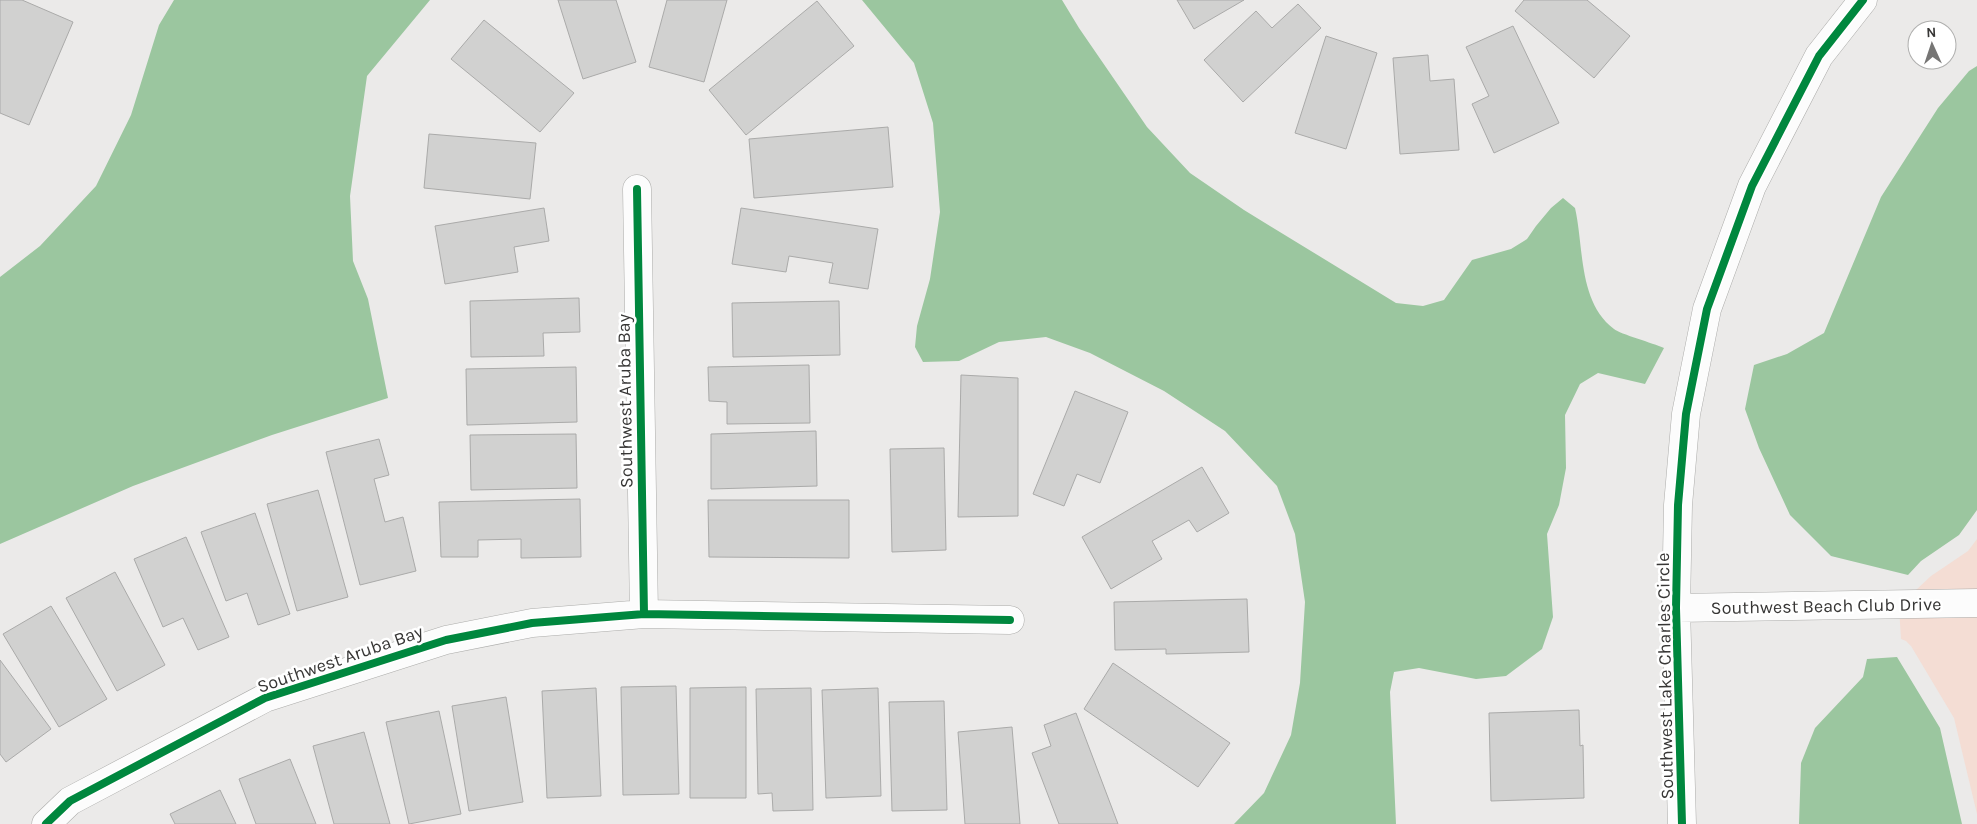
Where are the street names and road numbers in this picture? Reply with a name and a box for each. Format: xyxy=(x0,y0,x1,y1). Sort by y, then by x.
street label: Southwest Aruba Bay xyxy=(612,313,638,488)
street label: Southwest Lake Charles Circle xyxy=(1652,552,1678,800)
street label: Southwest Beach Club Drive xyxy=(1710,593,1942,619)
street label: Southwest Aruba Bay xyxy=(254,620,426,698)

